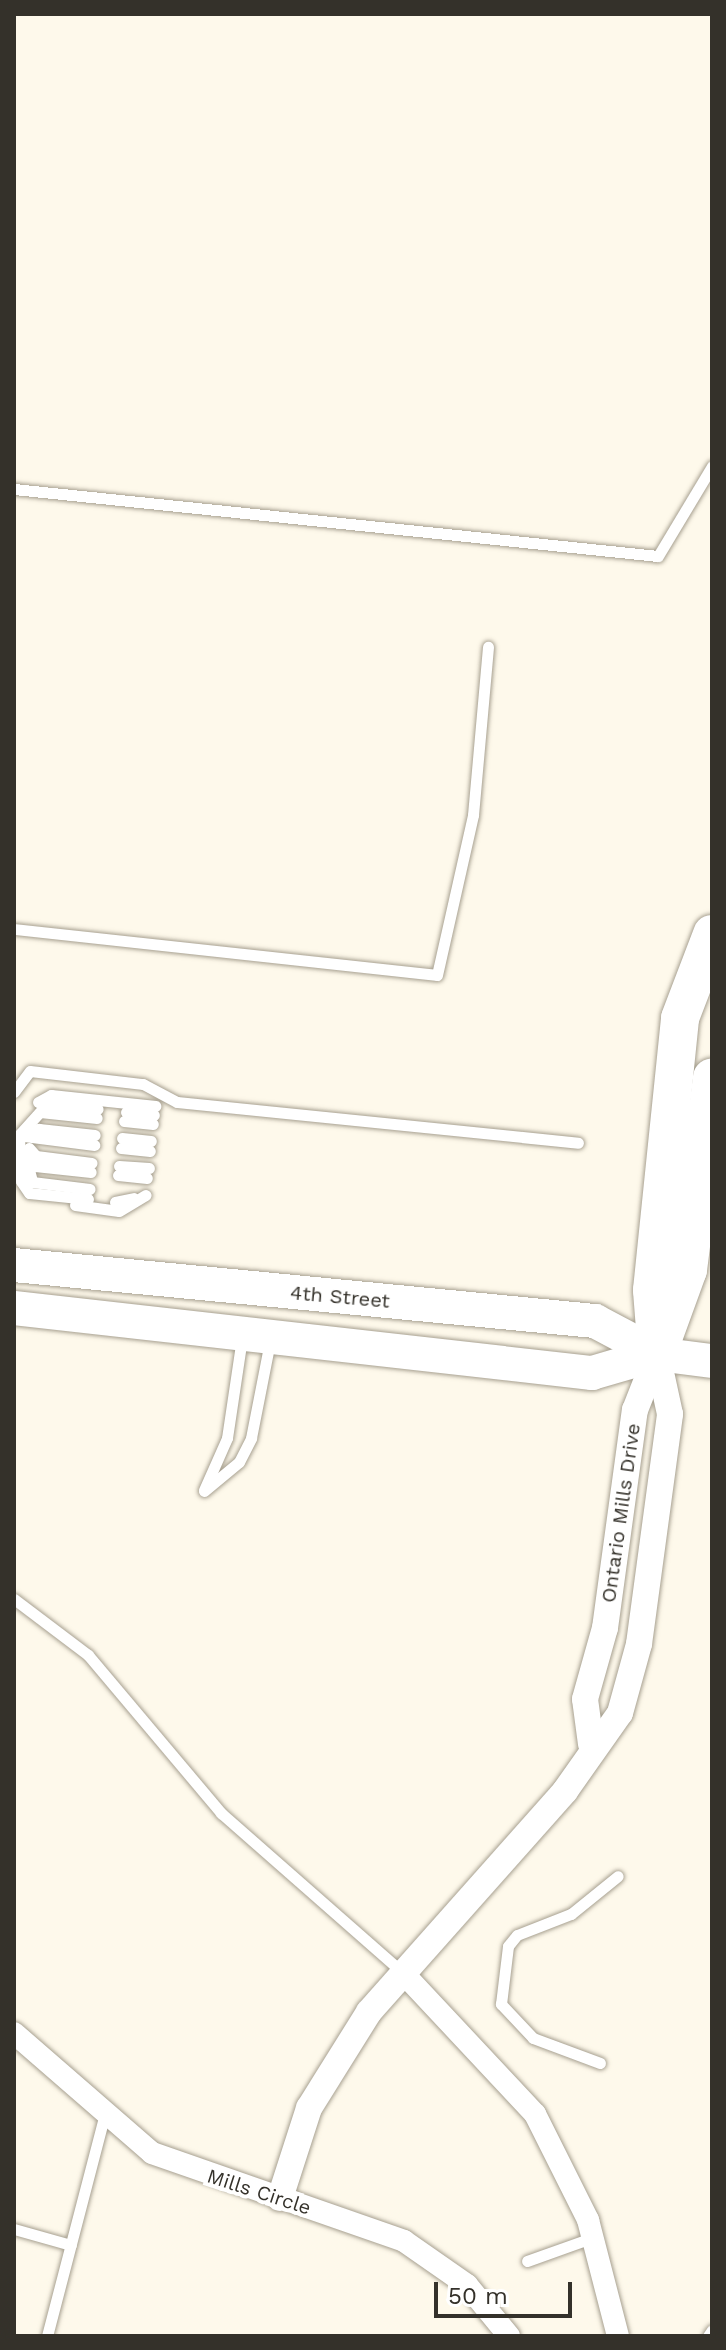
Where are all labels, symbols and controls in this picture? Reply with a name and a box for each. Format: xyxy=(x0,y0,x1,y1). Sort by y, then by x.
street label: 4th Street xyxy=(289,1281,391,1313)
street label: Ontario Mills Drive xyxy=(597,1422,645,1604)
street label: Mills Circle xyxy=(204,2164,314,2220)
scale bar xyxy=(438,2266,576,2316)
text: 50 m xyxy=(448,2282,508,2310)

